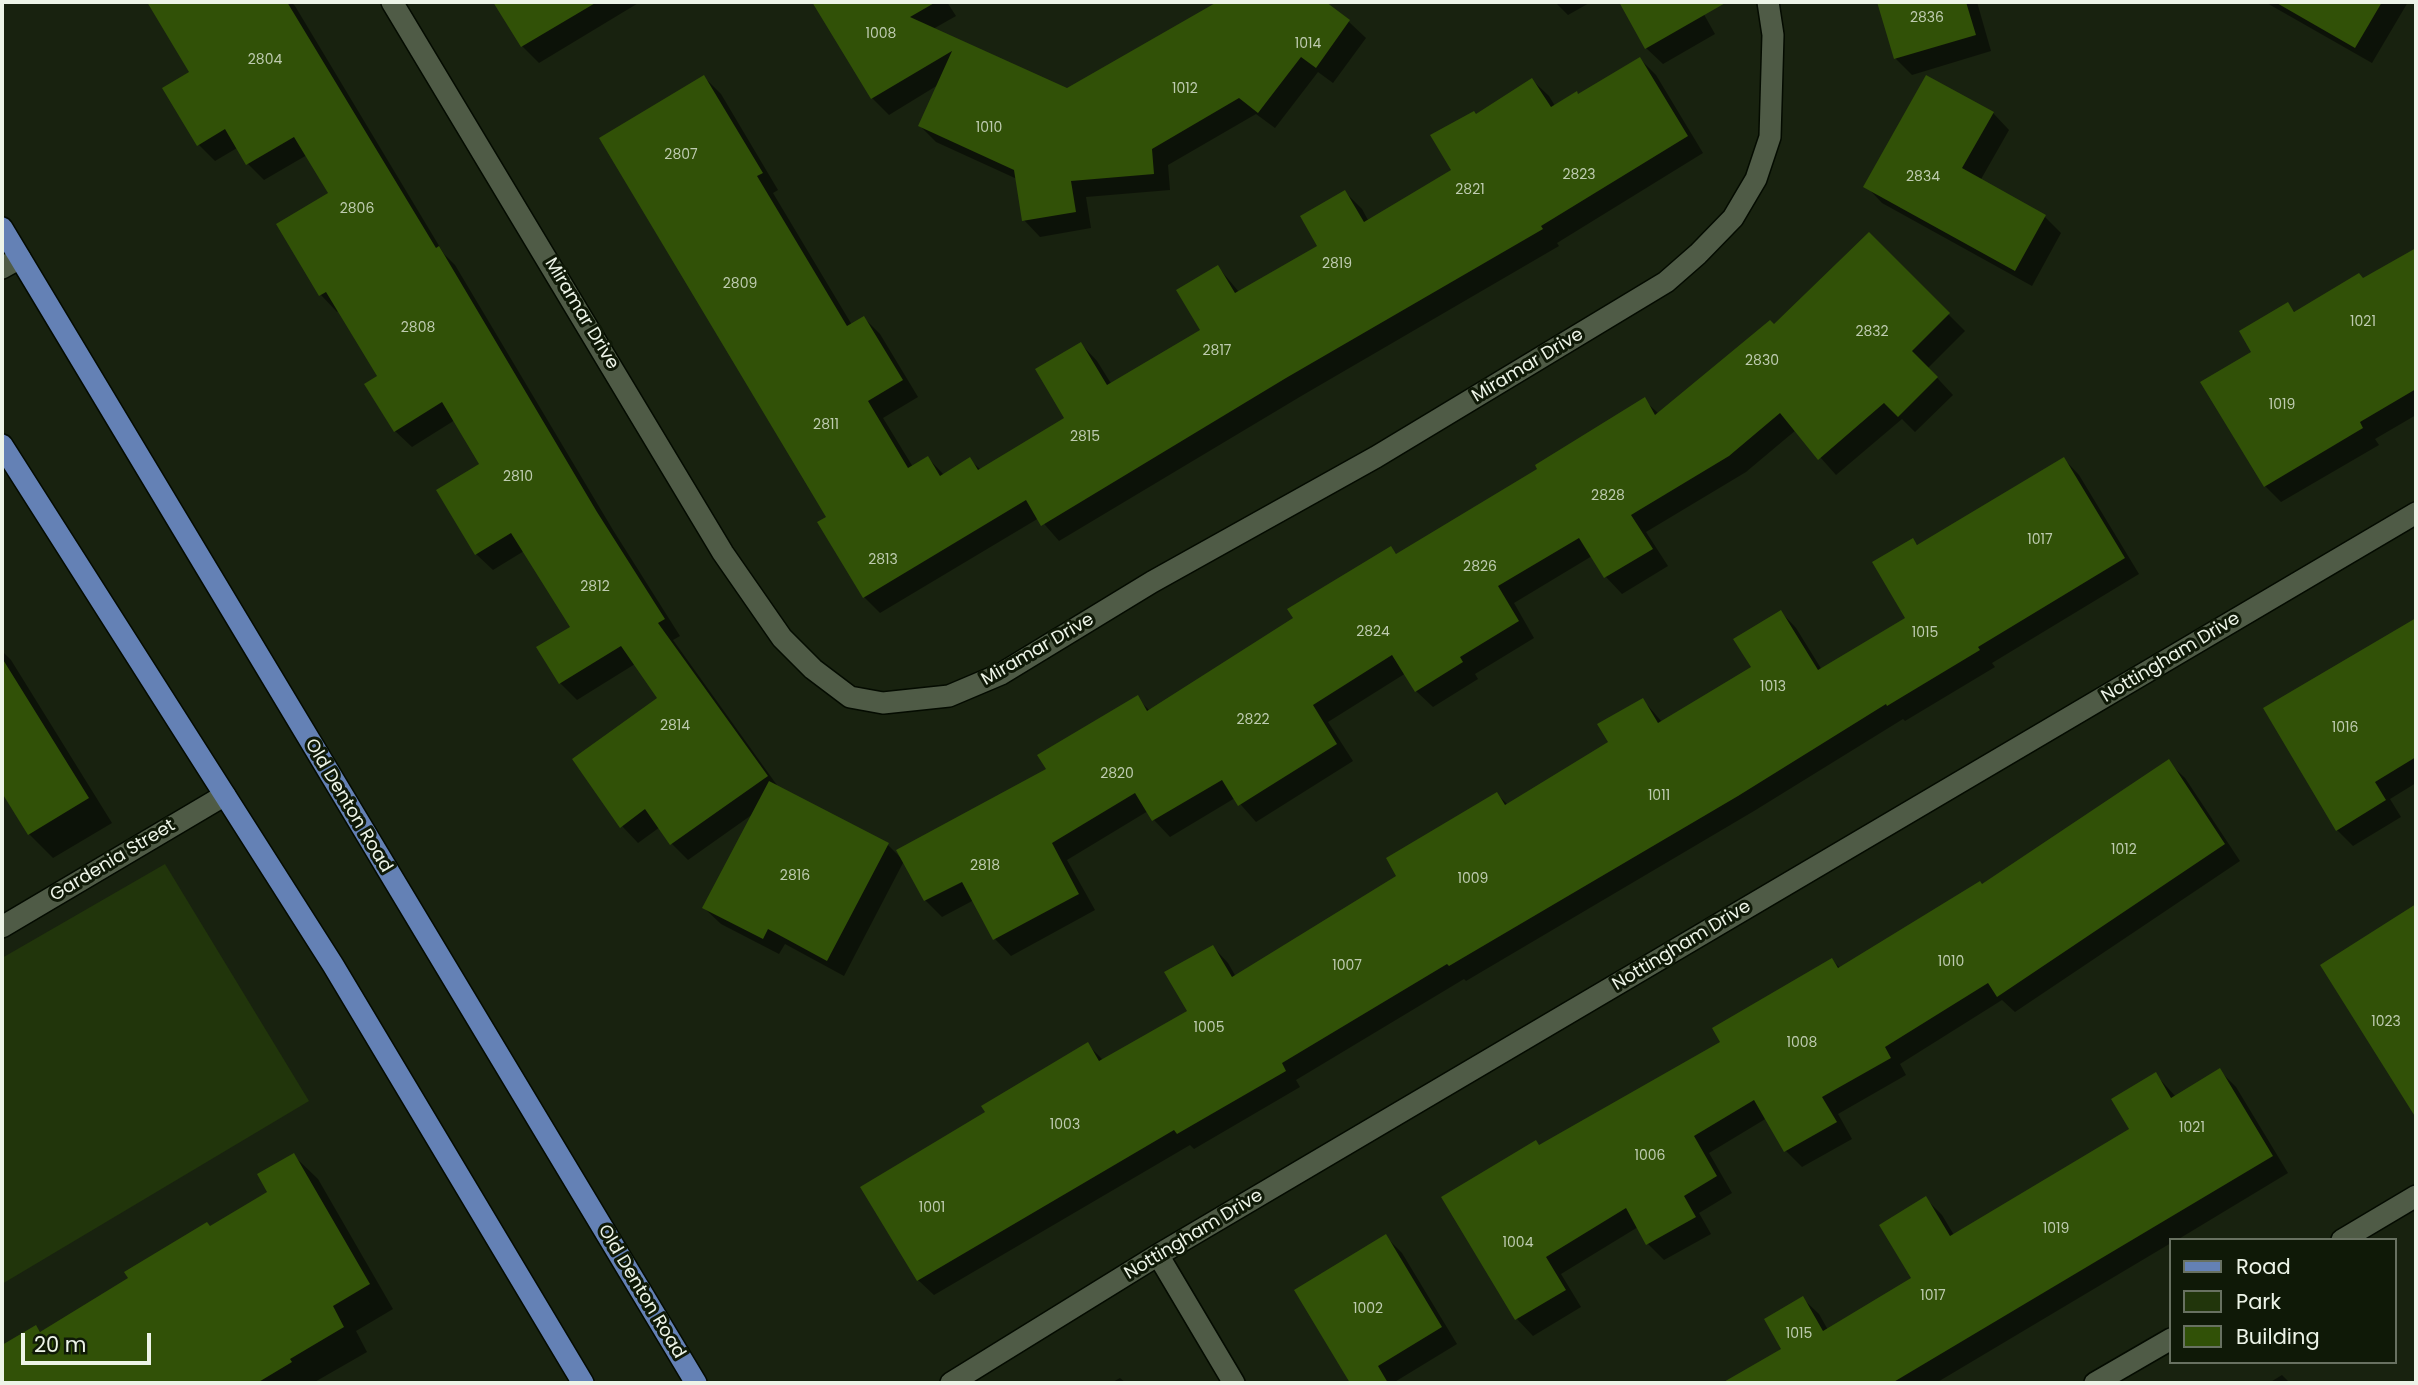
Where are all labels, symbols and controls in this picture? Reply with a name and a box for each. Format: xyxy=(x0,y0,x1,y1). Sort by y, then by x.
house number: 2836 xyxy=(1910,10,1944,26)
house number: 1008 xyxy=(866,26,896,42)
house number: 1014 xyxy=(1295,36,1321,52)
house number: 2804 xyxy=(248,52,282,68)
house number: 1012 xyxy=(1172,81,1198,97)
house number: 1010 xyxy=(976,120,1002,136)
house number: 2807 xyxy=(664,147,698,163)
house number: 2823 xyxy=(1562,167,1596,183)
house number: 2834 xyxy=(1906,169,1940,185)
house number: 2821 xyxy=(1455,182,1485,198)
house number: 2806 xyxy=(340,201,374,217)
street label: Miramar Drive xyxy=(539,254,623,374)
house number: 2819 xyxy=(1322,256,1352,272)
house number: 2809 xyxy=(723,276,757,292)
house number: 1021 xyxy=(2350,314,2376,330)
house number: 2808 xyxy=(401,320,435,336)
street label: Miramar Drive xyxy=(1468,324,1588,408)
house number: 2832 xyxy=(1855,324,1889,340)
house number: 2817 xyxy=(1202,343,1232,359)
house number: 2830 xyxy=(1745,353,1779,369)
house number: 1019 xyxy=(2269,397,2295,413)
house number: 2811 xyxy=(813,417,839,433)
house number: 2815 xyxy=(1070,429,1100,445)
house number: 2810 xyxy=(503,469,533,485)
house number: 2828 xyxy=(1591,488,1625,504)
house number: 1017 xyxy=(2027,532,2053,548)
house number: 2813 xyxy=(868,552,898,568)
house number: 2826 xyxy=(1463,559,1497,575)
house number: 2812 xyxy=(580,579,610,595)
street label: Nottingham Drive xyxy=(2098,608,2244,708)
street label: Miramar Drive xyxy=(978,609,1098,691)
house number: 2824 xyxy=(1356,624,1390,640)
house number: 1015 xyxy=(1912,625,1938,641)
house number: 1013 xyxy=(1760,679,1786,695)
house number: 2822 xyxy=(1237,712,1269,728)
house number: 2814 xyxy=(660,718,690,734)
house number: 1016 xyxy=(2332,720,2358,736)
street label: Old Denton Road xyxy=(300,735,396,877)
house number: 2820 xyxy=(1100,766,1134,782)
house number: 1011 xyxy=(1648,788,1670,804)
street label: Gardenia Street xyxy=(47,815,179,907)
house number: 1012 xyxy=(2111,842,2137,858)
house number: 2818 xyxy=(970,858,1000,874)
house number: 2816 xyxy=(780,868,810,884)
house number: 1009 xyxy=(1458,871,1488,887)
street label: Nottingham Drive xyxy=(1609,896,1755,996)
house number: 1010 xyxy=(1938,954,1964,970)
house number: 1007 xyxy=(1332,958,1362,974)
house number: 1023 xyxy=(2371,1014,2401,1030)
house number: 1005 xyxy=(1194,1020,1224,1036)
house number: 1008 xyxy=(1787,1035,1817,1051)
house number: 1003 xyxy=(1050,1117,1080,1133)
house number: 1021 xyxy=(2179,1120,2205,1136)
house number: 1006 xyxy=(1635,1148,1665,1164)
street label: Nottingham Drive xyxy=(1121,1185,1267,1285)
house number: 1001 xyxy=(919,1200,945,1216)
street label: Old Denton Road xyxy=(593,1221,689,1363)
house number: 1019 xyxy=(2043,1221,2069,1237)
house number: 1004 xyxy=(1503,1235,1533,1251)
legend xyxy=(2170,1238,2397,1364)
text: Road xyxy=(2236,1252,2291,1281)
text: Park xyxy=(2236,1287,2281,1316)
house number: 1017 xyxy=(1920,1288,1946,1304)
house number: 1002 xyxy=(1353,1301,1383,1317)
scale bar xyxy=(24,1318,154,1362)
text: Building xyxy=(2236,1322,2320,1351)
house number: 1015 xyxy=(1786,1326,1812,1342)
text: 20 m xyxy=(34,1330,87,1359)

